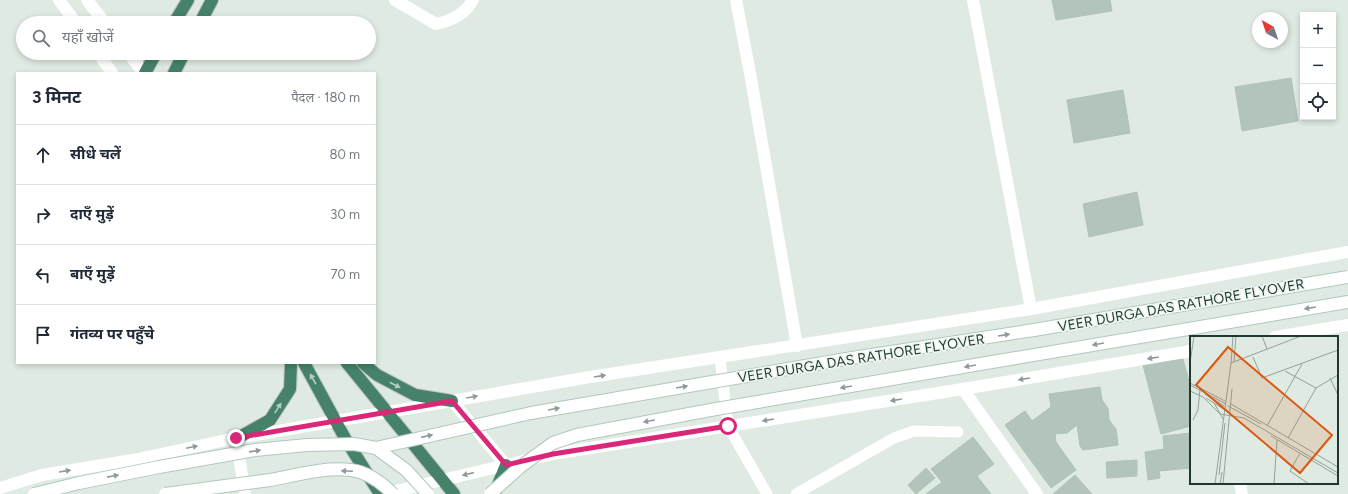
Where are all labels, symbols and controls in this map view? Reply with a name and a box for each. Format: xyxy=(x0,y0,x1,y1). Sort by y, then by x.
north arrow xyxy=(1252,12,1288,48)
map controls xyxy=(1300,12,1336,120)
button: + xyxy=(1300,12,1336,48)
search box xyxy=(16,16,376,60)
icon: search xyxy=(30,27,52,49)
text: यहाँ खोजें xyxy=(62,28,114,46)
button: − xyxy=(1300,48,1336,84)
button: locate xyxy=(1300,84,1336,120)
text: 3 मिनट xyxy=(32,87,81,107)
text: पैदल · 180 m xyxy=(291,90,360,105)
icon: ahead xyxy=(32,144,54,166)
text: सीधे चलें xyxy=(70,145,121,163)
text: 80 m xyxy=(329,147,360,162)
icon: right xyxy=(32,204,54,226)
text: दाएँ मुड़ें xyxy=(70,205,114,223)
text: 30 m xyxy=(330,207,360,222)
icon: left xyxy=(32,264,54,286)
text: बाएँ मुड़ें xyxy=(70,265,115,283)
text: 70 m xyxy=(330,267,360,282)
street label: VEER DURGA DAS RATHORE FLYOVER xyxy=(1057,275,1306,336)
one-way arrow xyxy=(1303,306,1316,312)
icon: arrive xyxy=(32,324,54,346)
text: गंतव्य पर पहुँचे xyxy=(70,325,154,343)
street label: VEER DURGA DAS RATHORE FLYOVER xyxy=(736,331,986,386)
one-way arrow xyxy=(998,332,1010,338)
inset map xyxy=(1190,336,1338,484)
one-way arrow xyxy=(1092,341,1105,347)
one-way arrow xyxy=(1146,355,1159,361)
one-way arrow xyxy=(964,363,976,369)
one-way arrow xyxy=(310,373,316,385)
one-way arrow xyxy=(594,373,606,379)
one-way arrow xyxy=(1018,376,1030,382)
one-way arrow xyxy=(390,381,401,388)
one-way arrow xyxy=(676,384,689,390)
one-way arrow xyxy=(840,384,852,390)
one-way arrow xyxy=(466,394,478,400)
one-way arrow xyxy=(890,397,902,403)
one-way arrow xyxy=(274,403,282,413)
one-way arrow xyxy=(548,405,560,411)
route start xyxy=(719,417,737,435)
one-way arrow xyxy=(761,417,774,423)
one-way arrow xyxy=(643,419,655,425)
route end xyxy=(227,429,245,447)
one-way arrow xyxy=(421,433,434,439)
one-way arrow xyxy=(186,444,198,450)
one-way arrow xyxy=(249,448,261,454)
one-way arrow xyxy=(341,467,353,474)
one-way arrow xyxy=(58,468,71,474)
one-way arrow xyxy=(461,471,474,477)
one-way arrow xyxy=(107,473,119,479)

